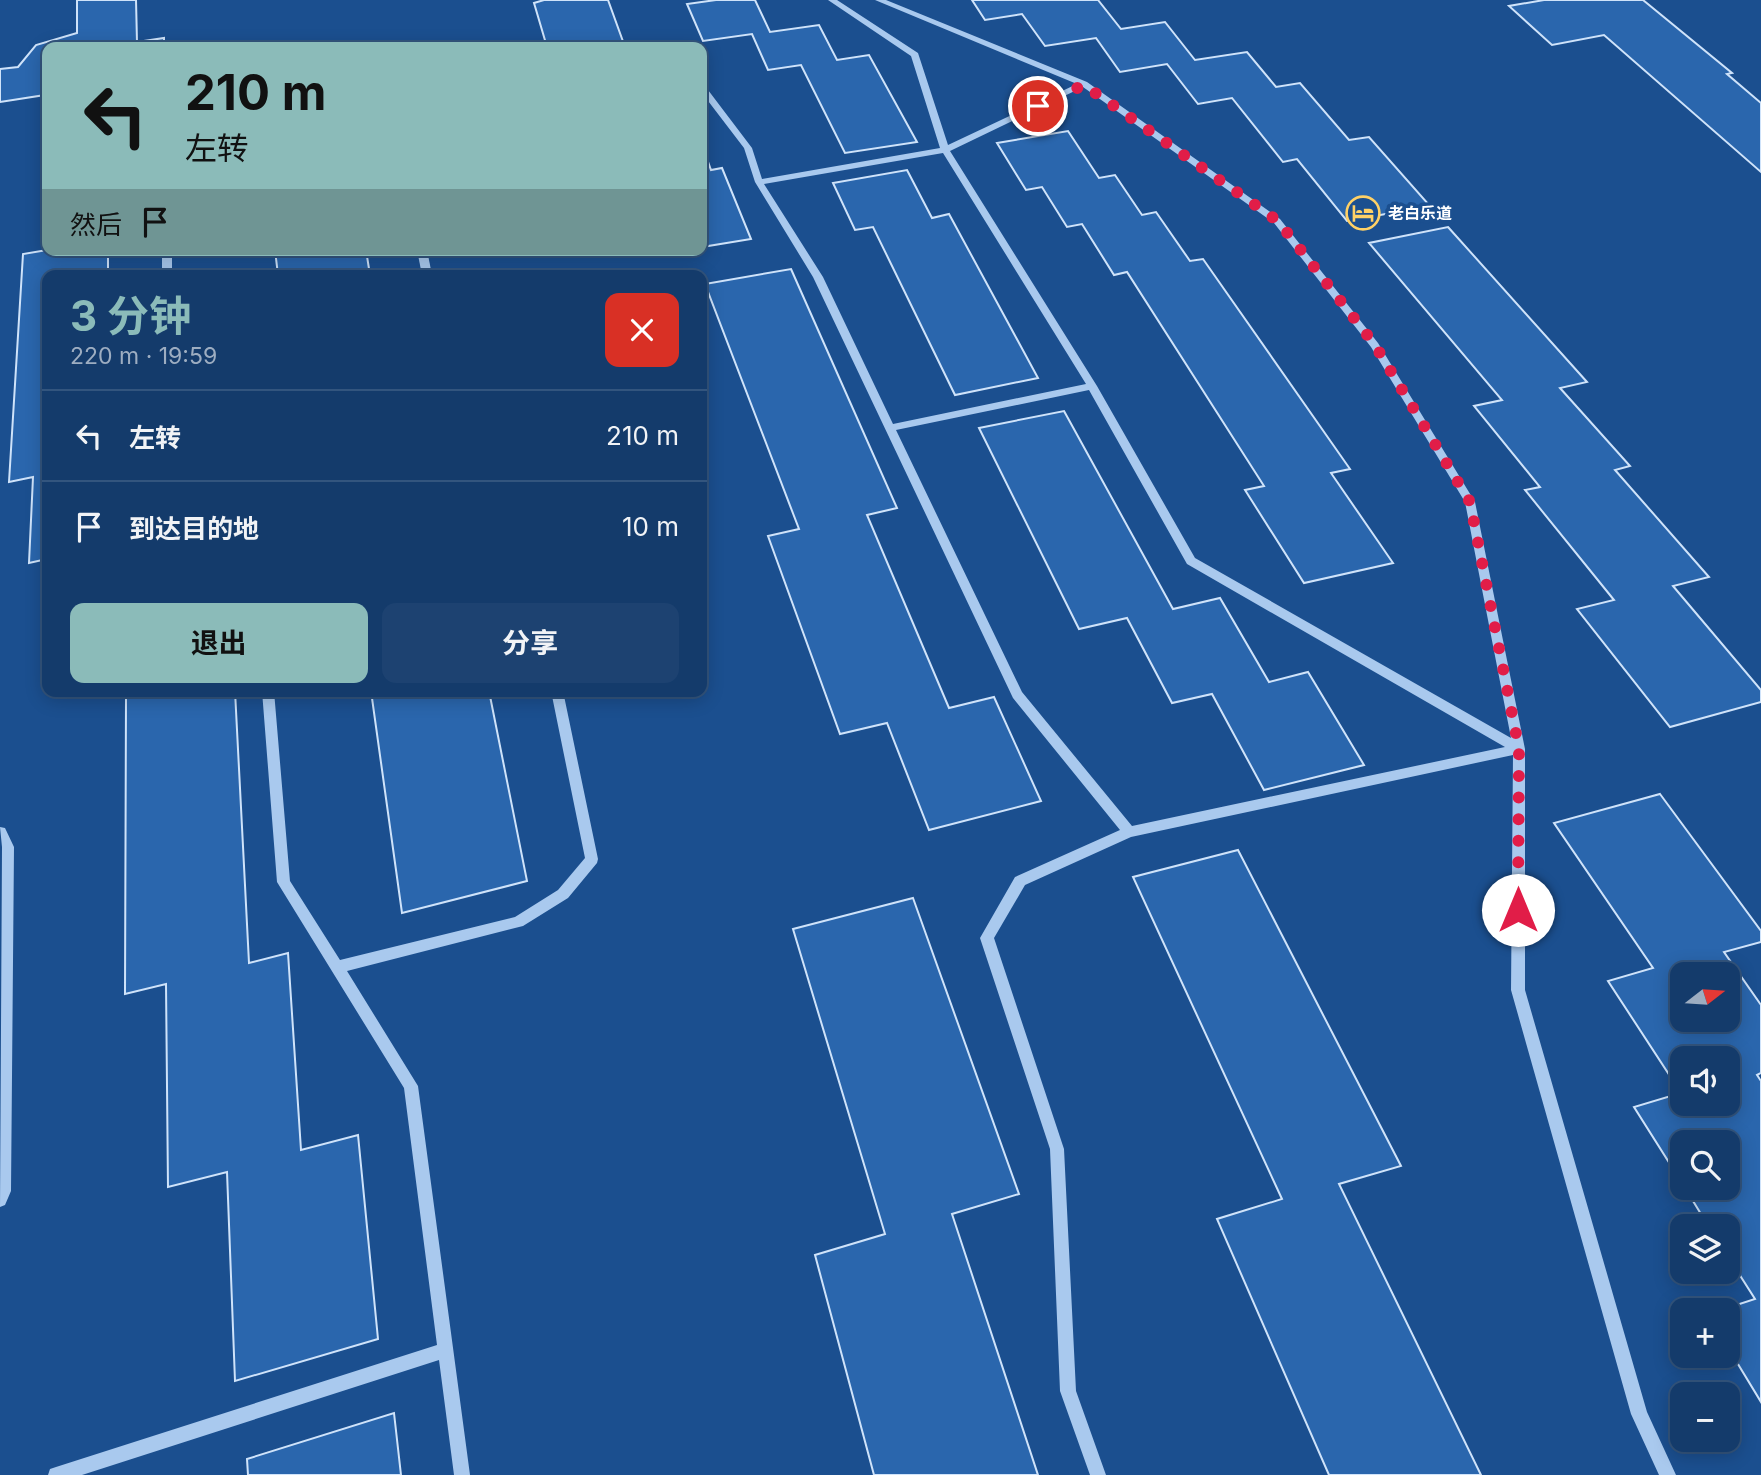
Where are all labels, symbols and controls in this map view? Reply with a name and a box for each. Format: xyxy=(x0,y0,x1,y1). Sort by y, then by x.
text: 210 m xyxy=(185,63,326,122)
icon: left xyxy=(70,70,161,161)
pin xyxy=(1008,76,1068,136)
icon: arrive xyxy=(1019,87,1057,125)
text: 左转 xyxy=(185,129,249,168)
hotel icon: 老白乐道 xyxy=(1344,194,1382,232)
icon: arrive xyxy=(136,203,174,241)
place label: 老白乐道 xyxy=(1388,203,1452,223)
text: 然后 xyxy=(70,209,122,240)
text: 3 分钟 xyxy=(70,290,191,341)
button: close xyxy=(605,293,679,367)
text: 220 m · 19:59 xyxy=(70,342,217,370)
icon: left xyxy=(70,417,108,455)
text: 210 m xyxy=(606,420,679,451)
text: 左转 xyxy=(129,422,181,453)
icon: arrive xyxy=(70,508,108,546)
text: 10 m xyxy=(622,511,679,542)
text: 到达目的地 xyxy=(129,513,259,544)
button: 退出 xyxy=(70,603,368,683)
button: 分享 xyxy=(382,603,679,683)
position arrow xyxy=(1481,873,1555,947)
north arrow xyxy=(1670,962,1740,1032)
map controls xyxy=(1670,962,1740,1452)
button: sound xyxy=(1670,1046,1740,1116)
button: search xyxy=(1670,1130,1740,1200)
button: layers xyxy=(1670,1214,1740,1284)
button: + xyxy=(1670,1298,1740,1368)
button: − xyxy=(1670,1382,1740,1452)

